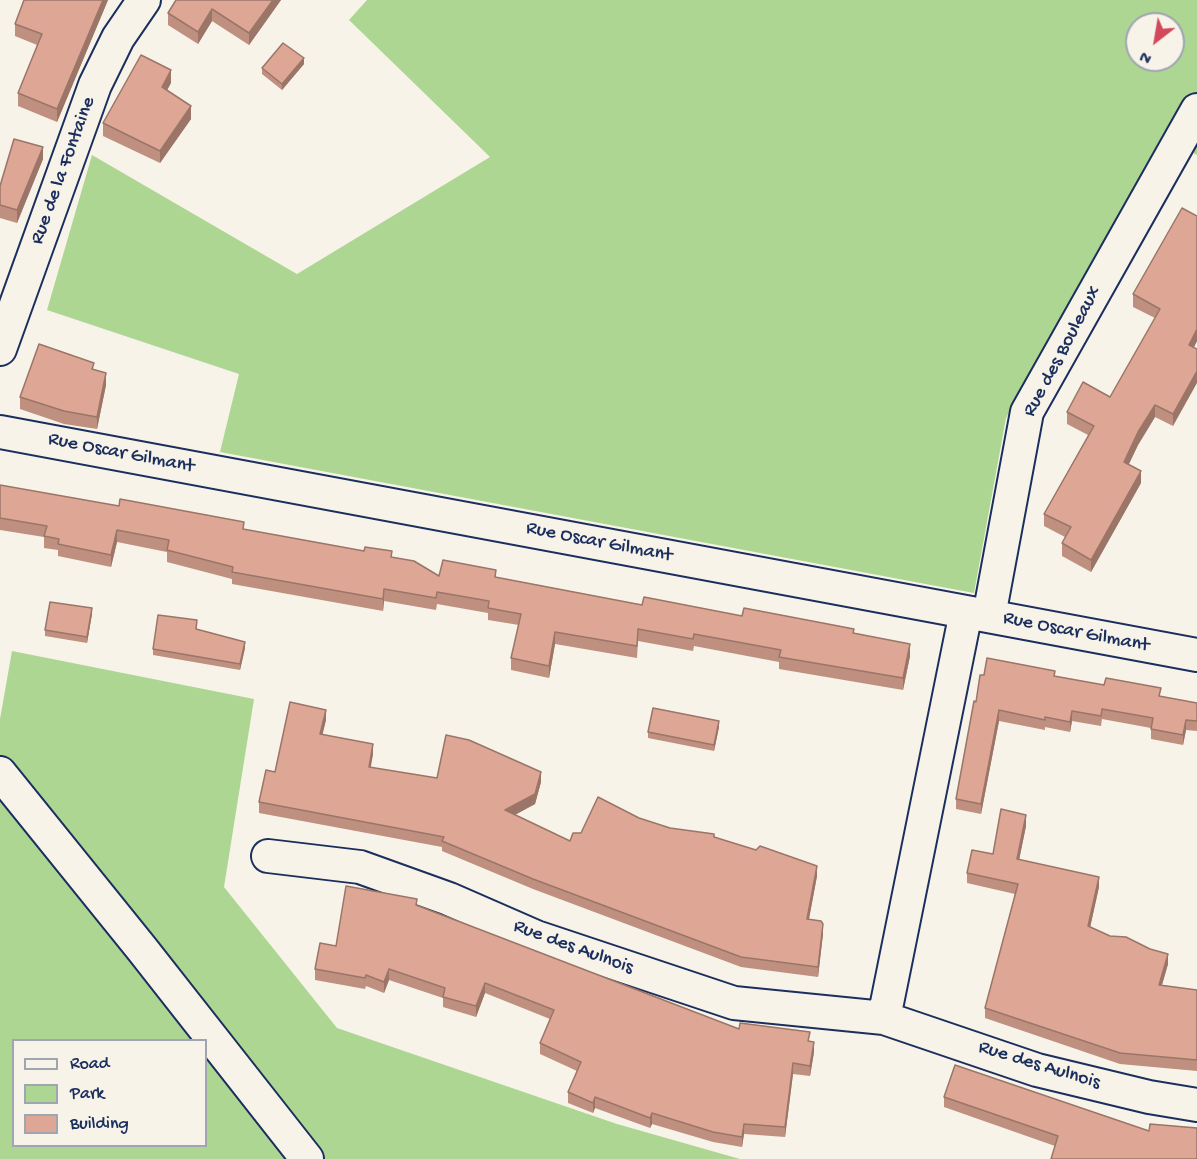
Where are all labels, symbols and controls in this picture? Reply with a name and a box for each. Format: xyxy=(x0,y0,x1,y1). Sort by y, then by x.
north arrow xyxy=(1125,12,1185,72)
text: N xyxy=(1137,45,1156,67)
street label: Rue de la Fontaine xyxy=(26,94,102,248)
street label: Rue des Bouleaux xyxy=(1018,282,1108,422)
street label: Rue Oscar Gilmant xyxy=(46,428,196,480)
street label: Rue Oscar Gilmant xyxy=(524,517,674,569)
street label: Rue Oscar Gilmant xyxy=(1001,607,1151,659)
street label: Rue des Aulnois xyxy=(510,915,636,981)
street label: Rue des Aulnois xyxy=(975,1036,1103,1096)
legend xyxy=(12,1039,207,1147)
text: Road xyxy=(70,1054,109,1075)
text: Park xyxy=(70,1084,104,1105)
text: Building xyxy=(70,1114,129,1135)

